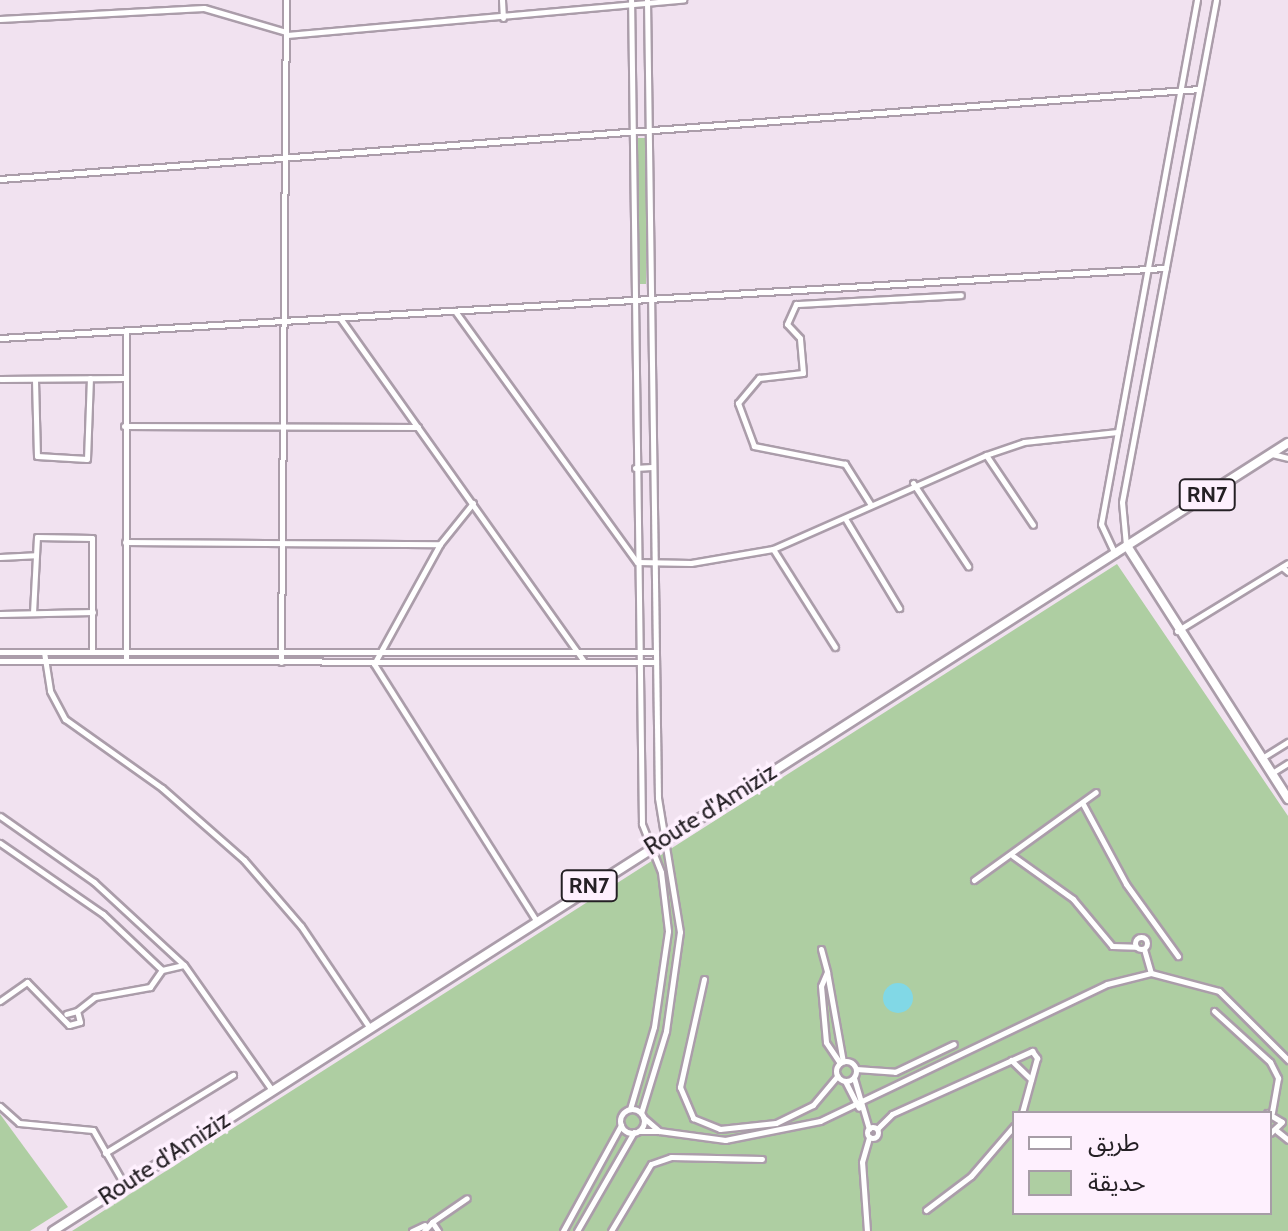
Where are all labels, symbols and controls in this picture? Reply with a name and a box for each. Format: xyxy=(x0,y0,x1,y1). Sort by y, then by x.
road number: RN7 xyxy=(1177,477,1237,513)
street label: Route d'Amiziz xyxy=(639,757,781,861)
road number: RN7 xyxy=(559,868,619,904)
street label: Route d'Amiziz xyxy=(93,1105,235,1211)
legend xyxy=(1012,1111,1272,1215)
text: طريق xyxy=(1088,1128,1140,1157)
text: حديقة xyxy=(1088,1168,1146,1197)

